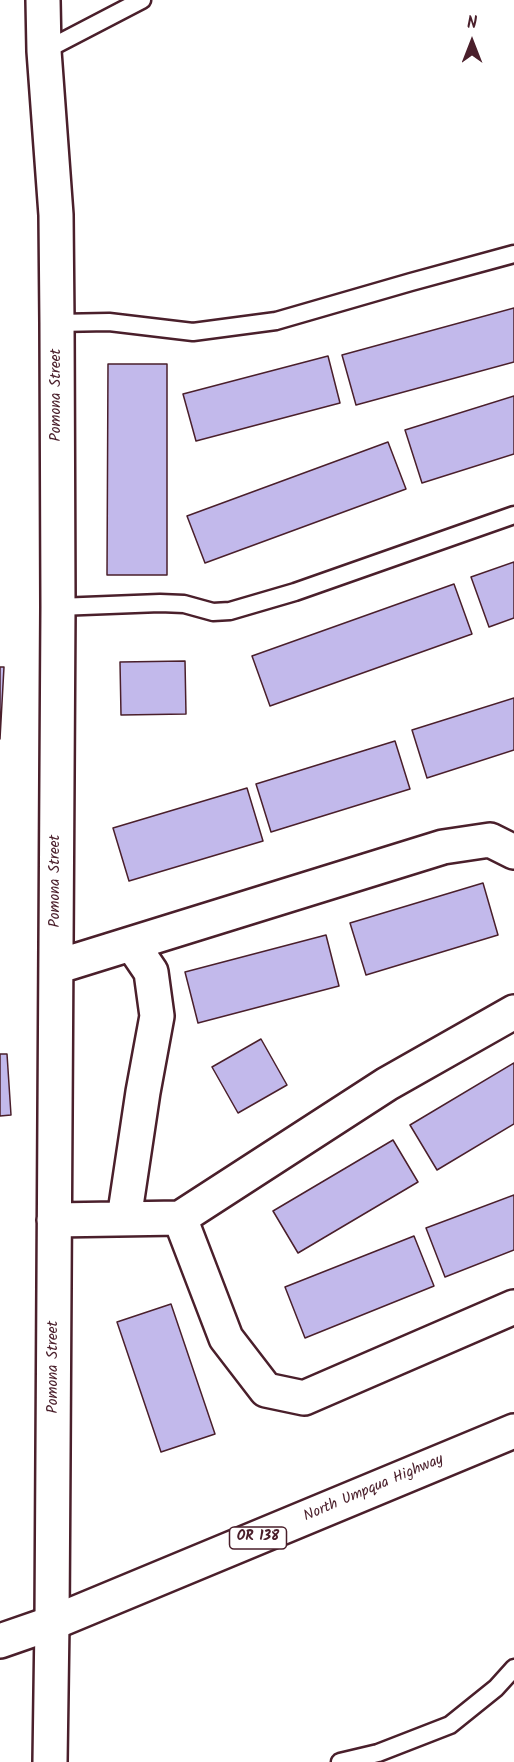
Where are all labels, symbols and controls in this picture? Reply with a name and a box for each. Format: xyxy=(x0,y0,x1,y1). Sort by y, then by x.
text: N xyxy=(467,11,477,36)
north arrow xyxy=(442,12,502,72)
street label: Pomona Street xyxy=(48,349,66,441)
street label: Pomona Street xyxy=(47,835,65,927)
street label: Pomona Street xyxy=(45,1321,63,1413)
street label: North Umpqua Highway xyxy=(301,1451,447,1527)
road number: OR 138 xyxy=(230,1527,286,1549)

